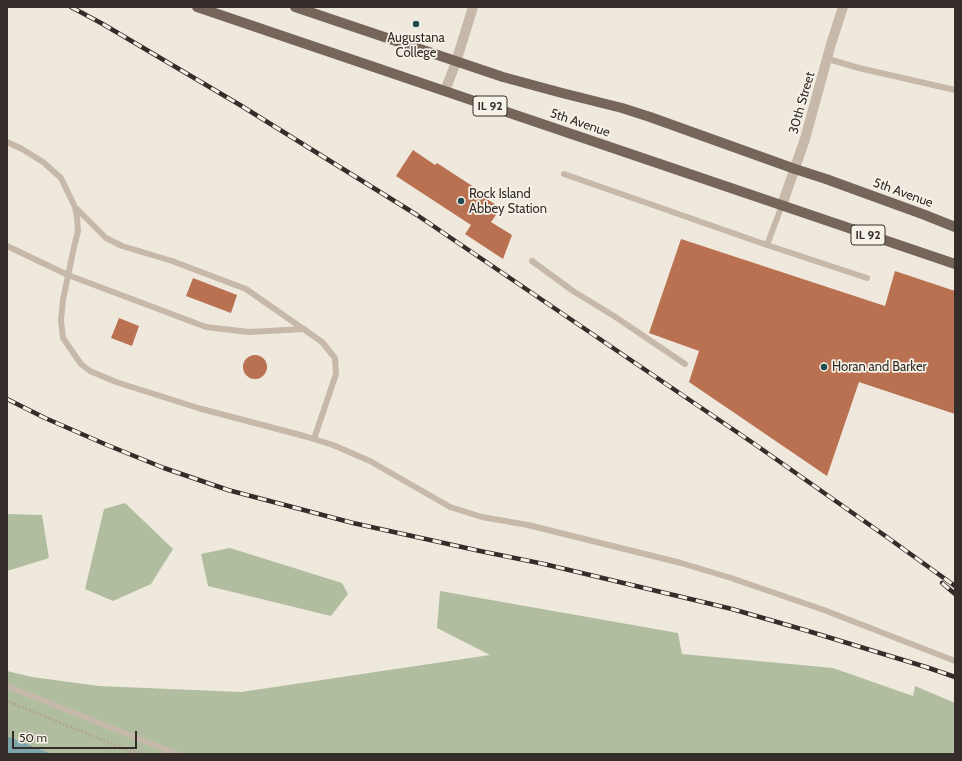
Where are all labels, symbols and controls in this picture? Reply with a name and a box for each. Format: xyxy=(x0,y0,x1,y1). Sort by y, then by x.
marker: Augustana College xyxy=(411,19,421,29)
place label: Augustana College xyxy=(387,30,445,61)
street label: 30th Street xyxy=(786,70,818,136)
road number: IL 92 xyxy=(473,96,507,116)
street label: 5th Avenue xyxy=(548,105,612,141)
street label: 5th Avenue xyxy=(871,175,935,211)
place label: Rock Island Abbey Station xyxy=(469,186,547,217)
marker: Rock Island Abbey Station xyxy=(456,196,466,206)
road number: IL 92 xyxy=(851,225,885,245)
place label: Horan and Barker xyxy=(832,359,927,375)
marker: Horan and Barker xyxy=(819,362,829,372)
scale bar xyxy=(14,723,139,749)
text: 50 m xyxy=(19,730,47,745)

